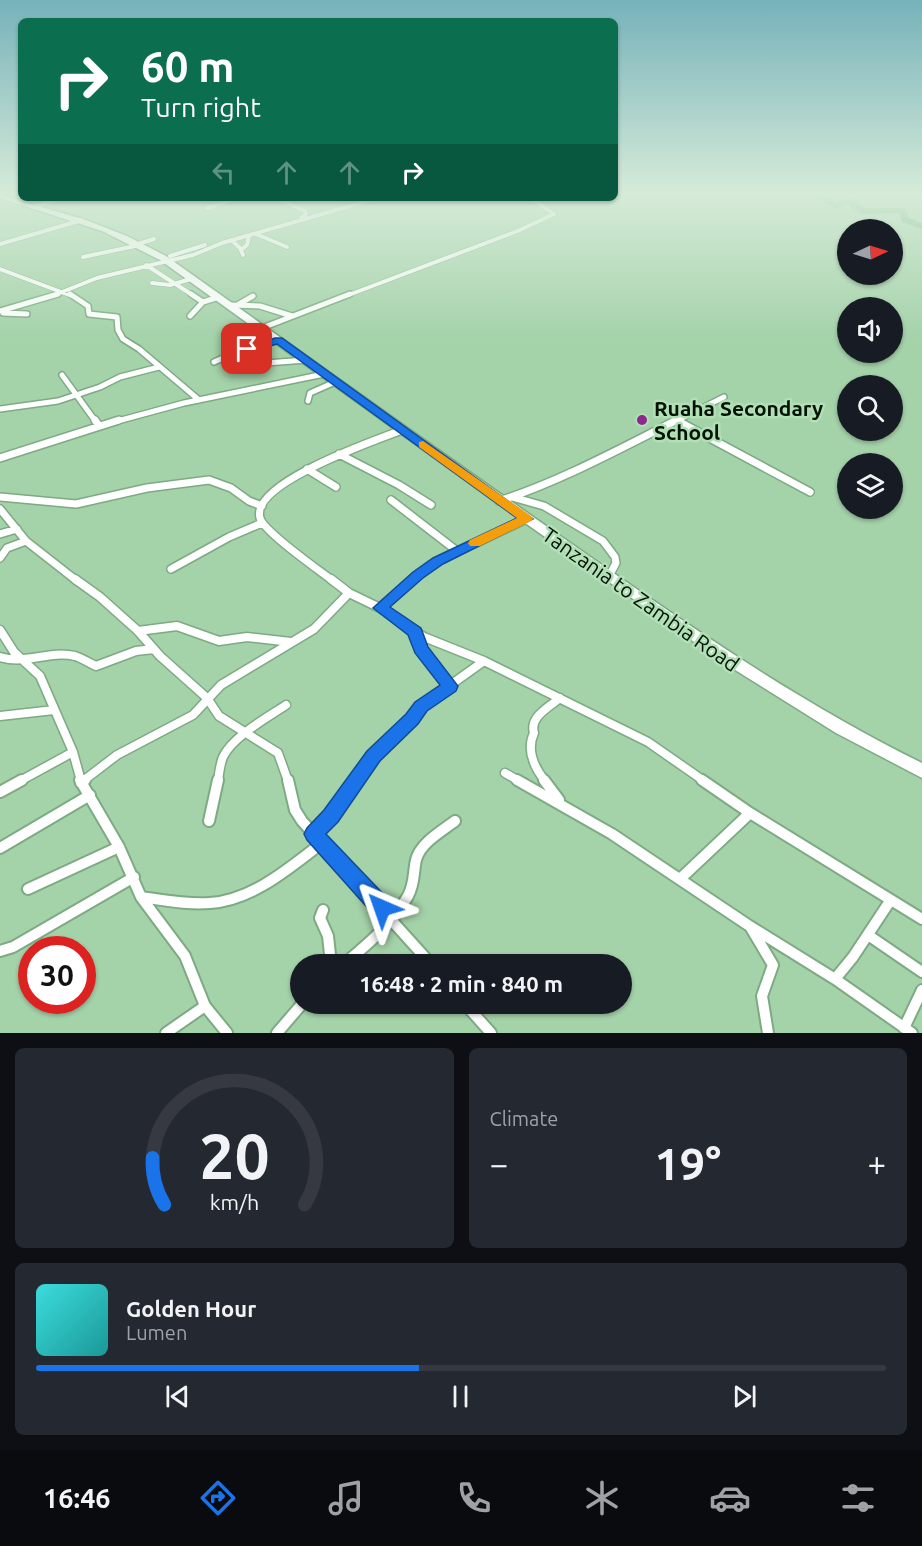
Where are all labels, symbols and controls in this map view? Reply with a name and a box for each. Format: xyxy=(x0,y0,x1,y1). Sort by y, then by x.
icon: right xyxy=(42,42,120,120)
text: 60 m xyxy=(141,43,235,90)
text: Turn right xyxy=(141,92,261,122)
icon: left xyxy=(207,156,240,189)
icon: ahead xyxy=(270,156,303,189)
icon: ahead xyxy=(333,156,366,189)
icon: right xyxy=(396,156,429,189)
north arrow xyxy=(837,219,903,285)
map controls xyxy=(837,219,903,519)
button: sound xyxy=(837,297,903,363)
pin xyxy=(221,323,272,374)
icon: arrive xyxy=(230,332,263,365)
button: search xyxy=(837,375,903,441)
place label: Ruaha Secondary School xyxy=(654,396,823,444)
marker: Ruaha Secondary School xyxy=(635,413,649,427)
button: layers xyxy=(837,453,903,519)
street label: Tanzania to Zambia Road xyxy=(538,522,744,676)
position arrow xyxy=(350,876,414,940)
speed limit sign: 30 xyxy=(18,936,96,1014)
text: 16:48 · 2 min · 840 m xyxy=(359,971,563,996)
text: Climate xyxy=(490,1107,558,1130)
text: 20 xyxy=(199,1121,269,1191)
text: 19° xyxy=(654,1138,721,1189)
text: − xyxy=(490,1145,508,1182)
text: + xyxy=(867,1145,886,1182)
text: km/h xyxy=(209,1190,259,1214)
text: Golden Hour xyxy=(126,1296,256,1321)
text: Lumen xyxy=(126,1321,187,1344)
icon: previous xyxy=(161,1380,194,1413)
icon: pause xyxy=(444,1380,477,1413)
icon: next xyxy=(728,1380,761,1413)
icon: directions xyxy=(197,1477,239,1519)
icon: music xyxy=(325,1477,367,1519)
icon: phone xyxy=(453,1477,495,1519)
icon: climate xyxy=(581,1477,623,1519)
icon: car xyxy=(709,1477,751,1519)
icon: filters xyxy=(837,1477,879,1519)
text: 16:46 xyxy=(43,1483,111,1513)

